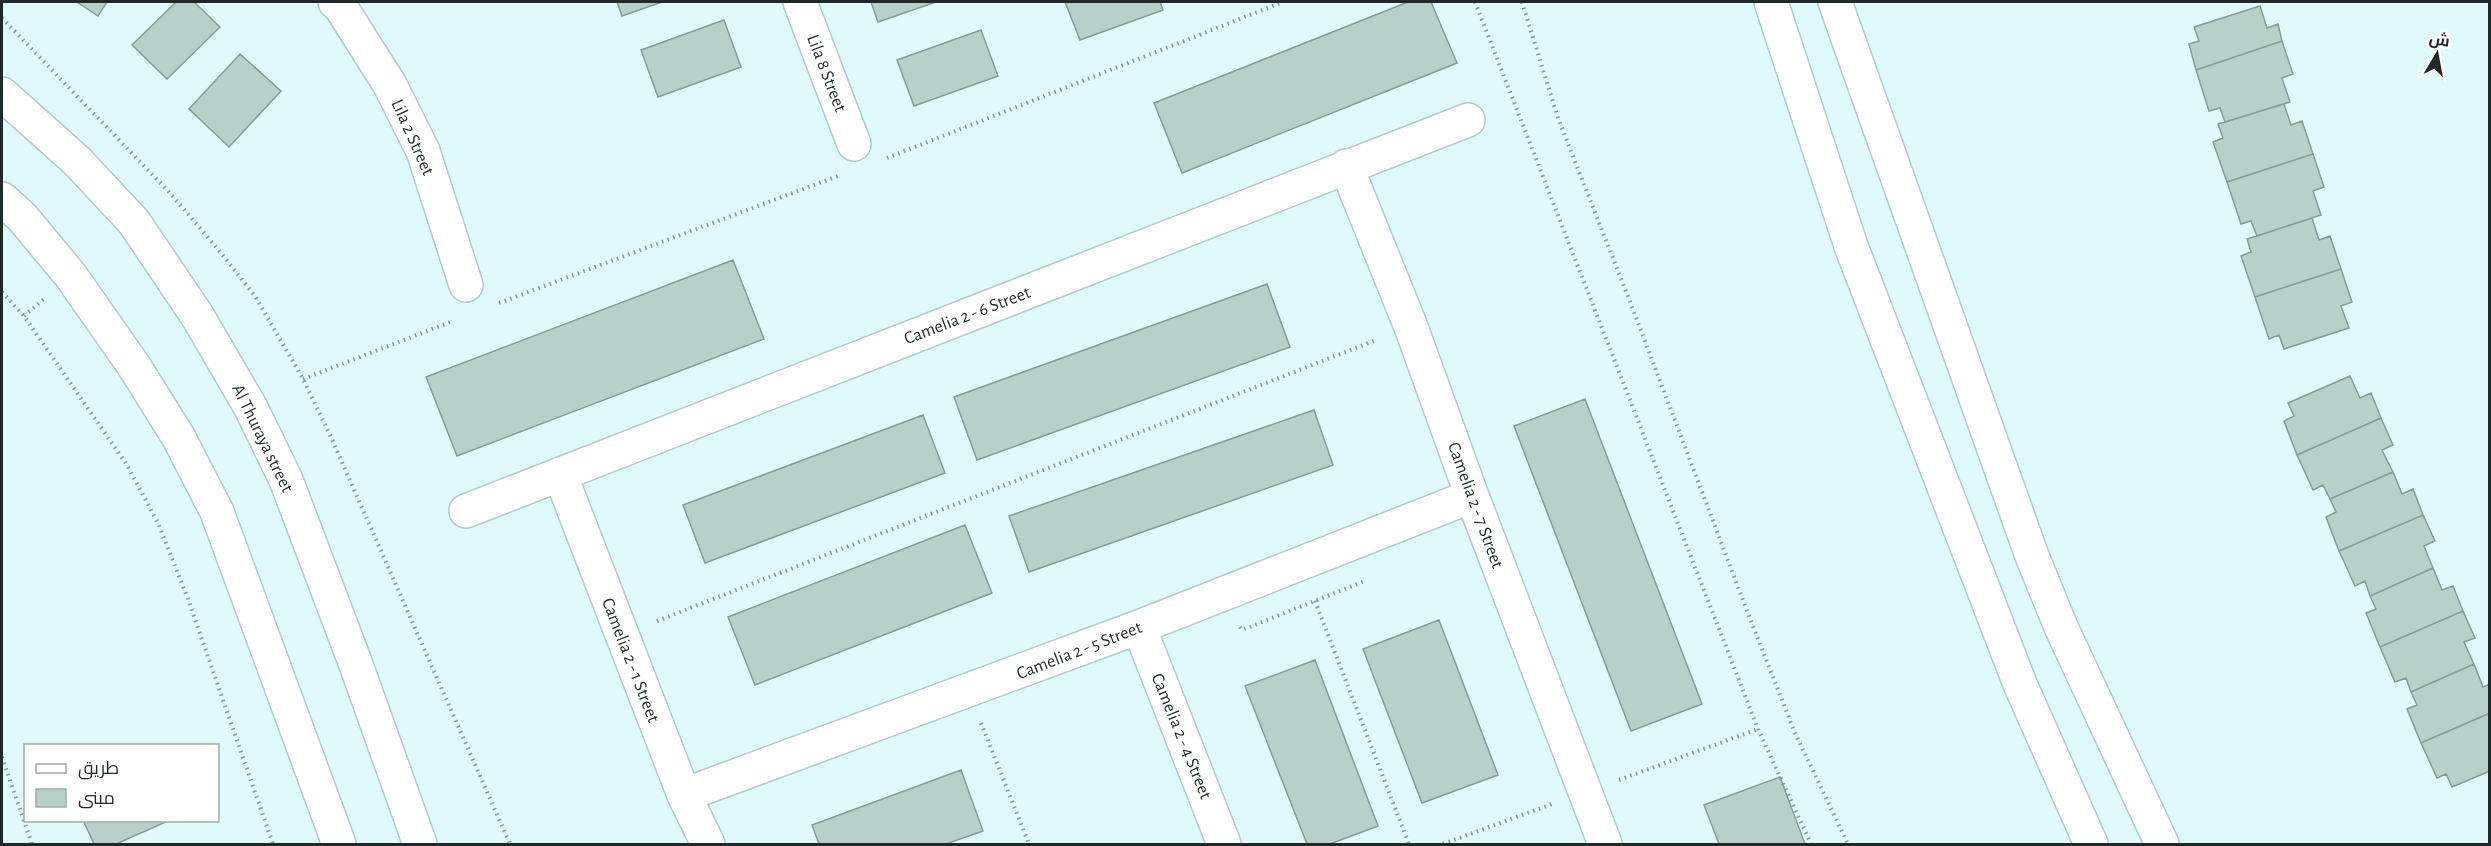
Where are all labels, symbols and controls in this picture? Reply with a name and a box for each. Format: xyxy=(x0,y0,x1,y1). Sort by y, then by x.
north arrow xyxy=(2407,24,2467,84)
text: ش xyxy=(2428,30,2451,51)
street label: Lila 8 Street xyxy=(803,32,849,115)
street label: Lila 2 Street xyxy=(387,97,437,178)
street label: Camelia 2 - 6 Street xyxy=(902,283,1033,348)
street label: Al Thuraya street xyxy=(228,382,296,496)
street label: Camelia 2 - 7 Street xyxy=(1444,440,1506,571)
street label: Camelia 2 - 1 Street xyxy=(598,596,662,725)
street label: Camelia 2 - 5 Street xyxy=(1014,619,1145,683)
street label: Camelia 2 - 4 Street xyxy=(1148,671,1215,802)
legend xyxy=(24,744,219,822)
text: طريق xyxy=(78,760,119,780)
text: مبنى xyxy=(78,790,115,809)

